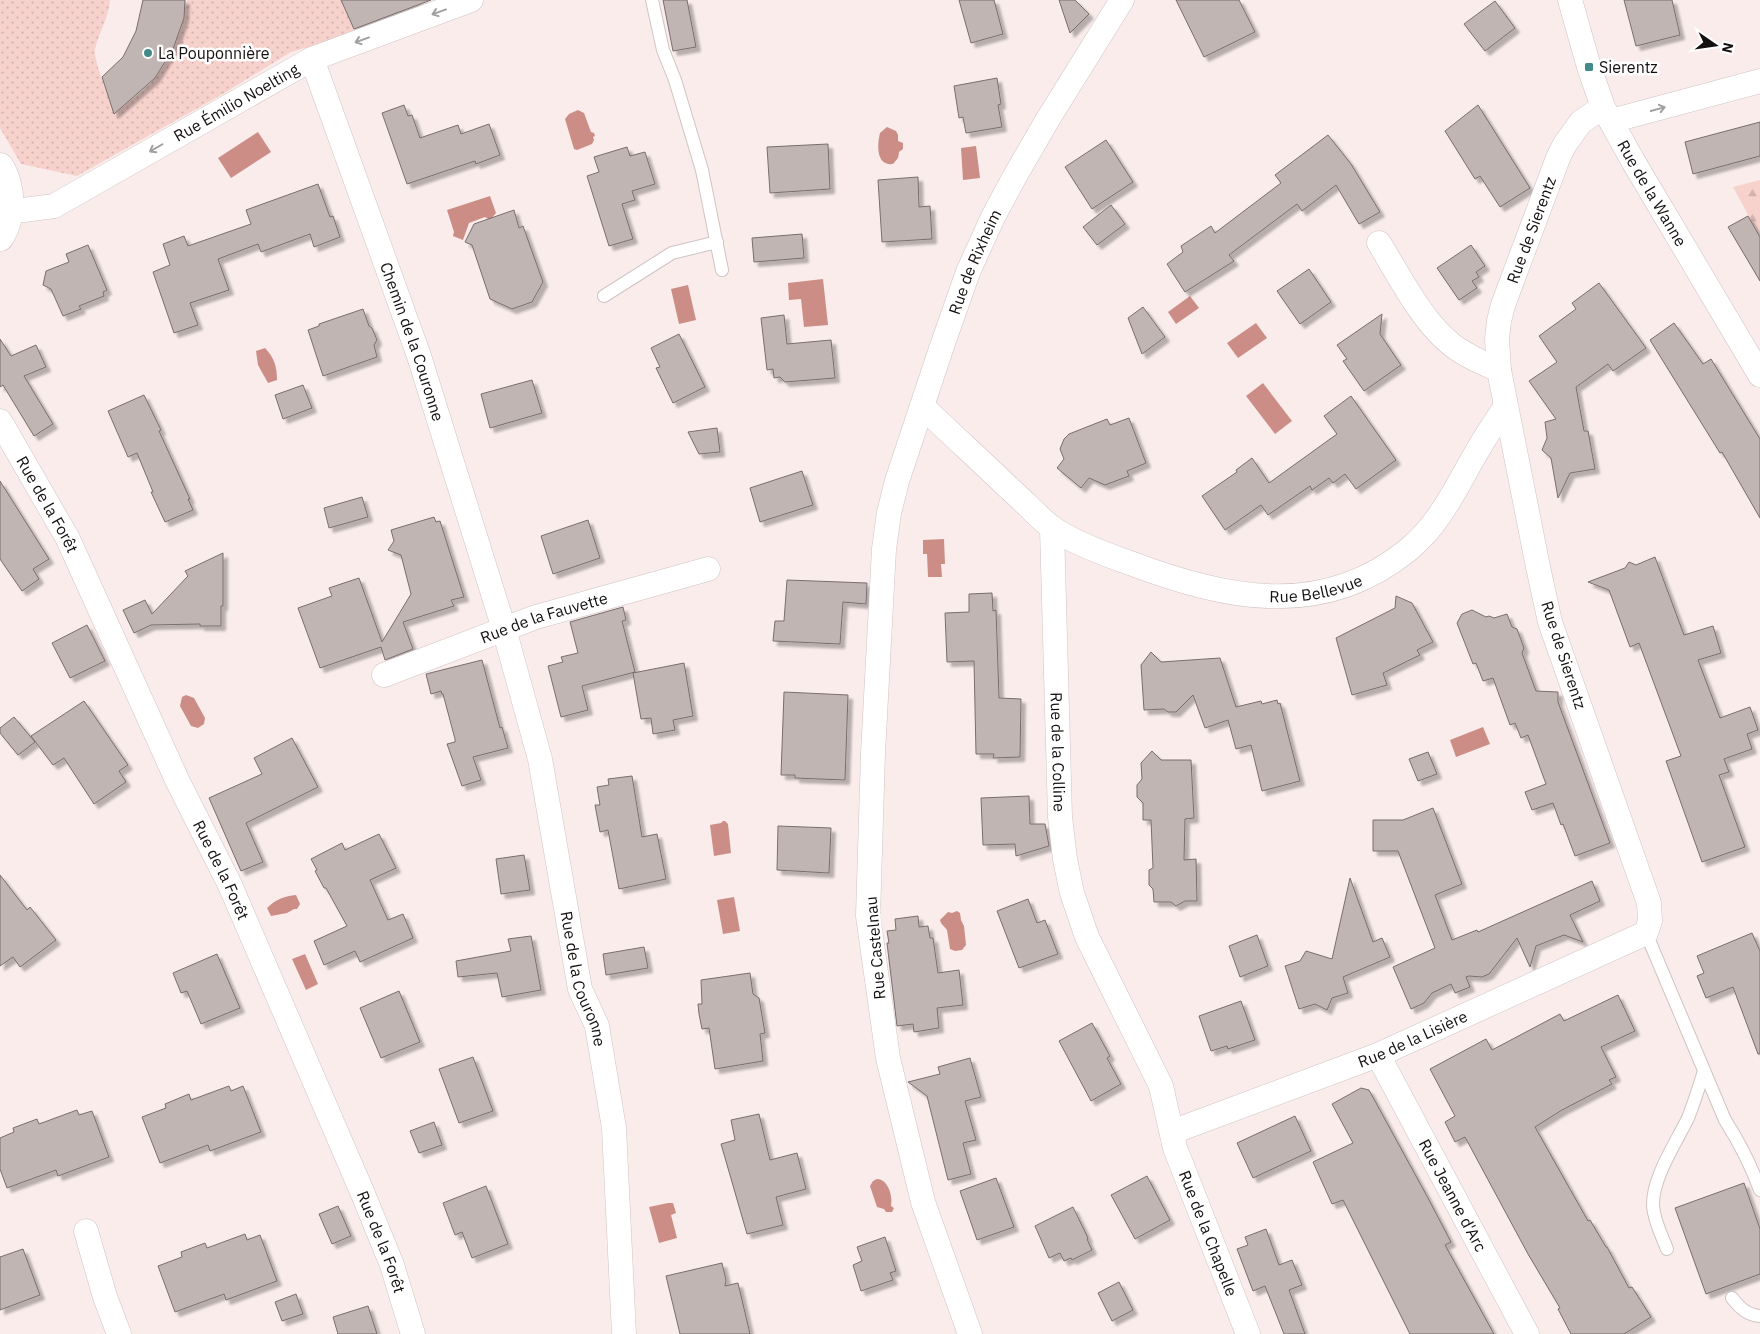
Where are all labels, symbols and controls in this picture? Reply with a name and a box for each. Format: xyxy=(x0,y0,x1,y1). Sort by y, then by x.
one-way arrow xyxy=(432,8,447,17)
north arrow xyxy=(1690,20,1740,70)
one-way arrow xyxy=(354,36,370,45)
text: N xyxy=(1718,41,1738,55)
place label: La Pouponnière xyxy=(158,43,270,63)
marker: La Pouponnière xyxy=(142,47,154,59)
place label: Sierentz xyxy=(1599,57,1658,77)
street label: Rue Émilio Noelting xyxy=(170,58,303,146)
marker: Sierentz xyxy=(1583,61,1595,73)
one-way arrow xyxy=(1649,104,1665,113)
street label: Rue de la Wanne xyxy=(1613,136,1691,250)
one-way arrow xyxy=(149,143,164,153)
street label: Rue de Sierentz xyxy=(1502,174,1560,286)
street label: Rue de Rixheim xyxy=(944,206,1005,317)
street label: Chemin de la Couronne xyxy=(376,259,449,424)
street label: Rue de la Forêt xyxy=(12,452,83,556)
street label: Rue Bellevue xyxy=(1269,570,1365,606)
street label: Rue de la Fauvette xyxy=(477,587,610,647)
street label: Rue de Sierentz xyxy=(1537,598,1591,712)
street label: Rue de la Colline xyxy=(1047,692,1070,812)
street label: Rue de la Forêt xyxy=(189,817,254,923)
street label: Rue Castelnau xyxy=(861,896,889,1000)
street label: Rue de la Couronne xyxy=(557,909,610,1048)
street label: Rue de la Lisière xyxy=(1355,1006,1471,1072)
street label: Rue Jeanne d'Arc xyxy=(1415,1136,1491,1255)
street label: Rue de la Chapelle xyxy=(1175,1167,1242,1299)
street label: Rue de la Forêt xyxy=(353,1188,410,1295)

